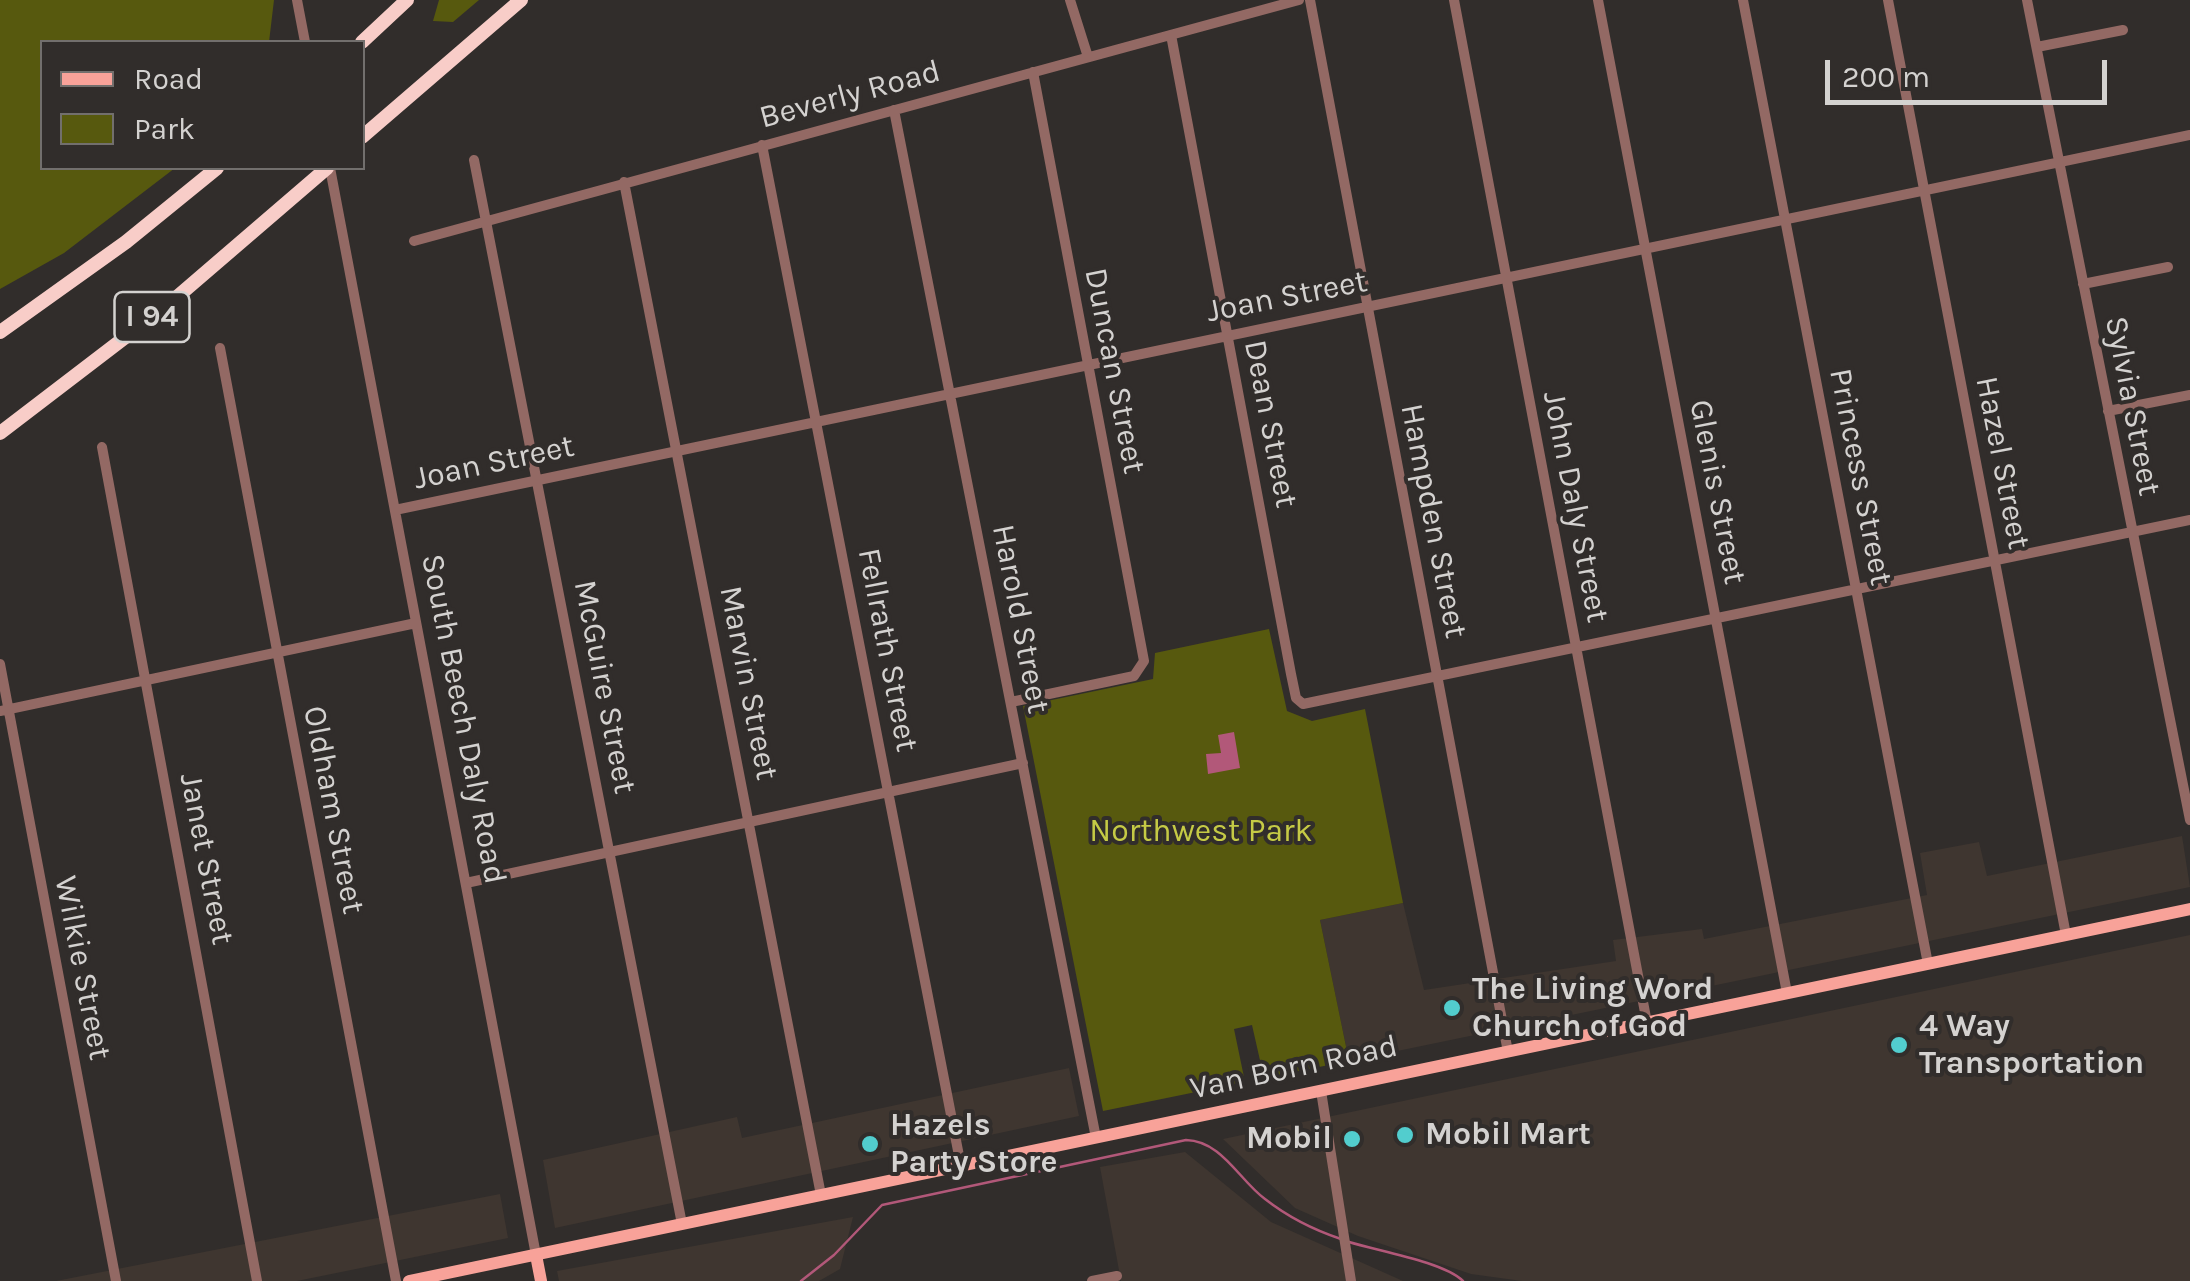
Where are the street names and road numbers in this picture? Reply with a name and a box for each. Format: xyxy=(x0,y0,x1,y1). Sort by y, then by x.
street label: Beverly Road xyxy=(755,52,945,138)
street label: Joan Street xyxy=(1203,263,1371,331)
street label: Duncan Street xyxy=(1075,265,1153,477)
road number: I 94 xyxy=(114,292,190,342)
street label: Sylvia Street xyxy=(2096,313,2168,499)
street label: Dean Street xyxy=(1235,337,1305,511)
street label: Princess Street xyxy=(1820,365,1900,589)
street label: Hazel Street xyxy=(1966,373,2038,553)
street label: John Daly Street xyxy=(1534,388,1616,626)
street label: Glenis Street xyxy=(1680,397,1754,587)
street label: Hampden Street xyxy=(1391,401,1475,641)
street label: Joan Street xyxy=(410,427,578,499)
street label: Harold Street xyxy=(983,521,1057,717)
street label: Fellrath Street xyxy=(848,545,926,755)
street label: South Beech Daly Road xyxy=(412,551,514,887)
street label: McGuire Street xyxy=(564,577,644,797)
street label: Marvin Street xyxy=(710,583,786,783)
street label: Oldham Street xyxy=(294,703,372,917)
street label: Janet Street xyxy=(171,770,241,948)
street label: Wilkie Street xyxy=(45,873,119,1063)
street label: Van Born Road xyxy=(1187,1027,1401,1109)

